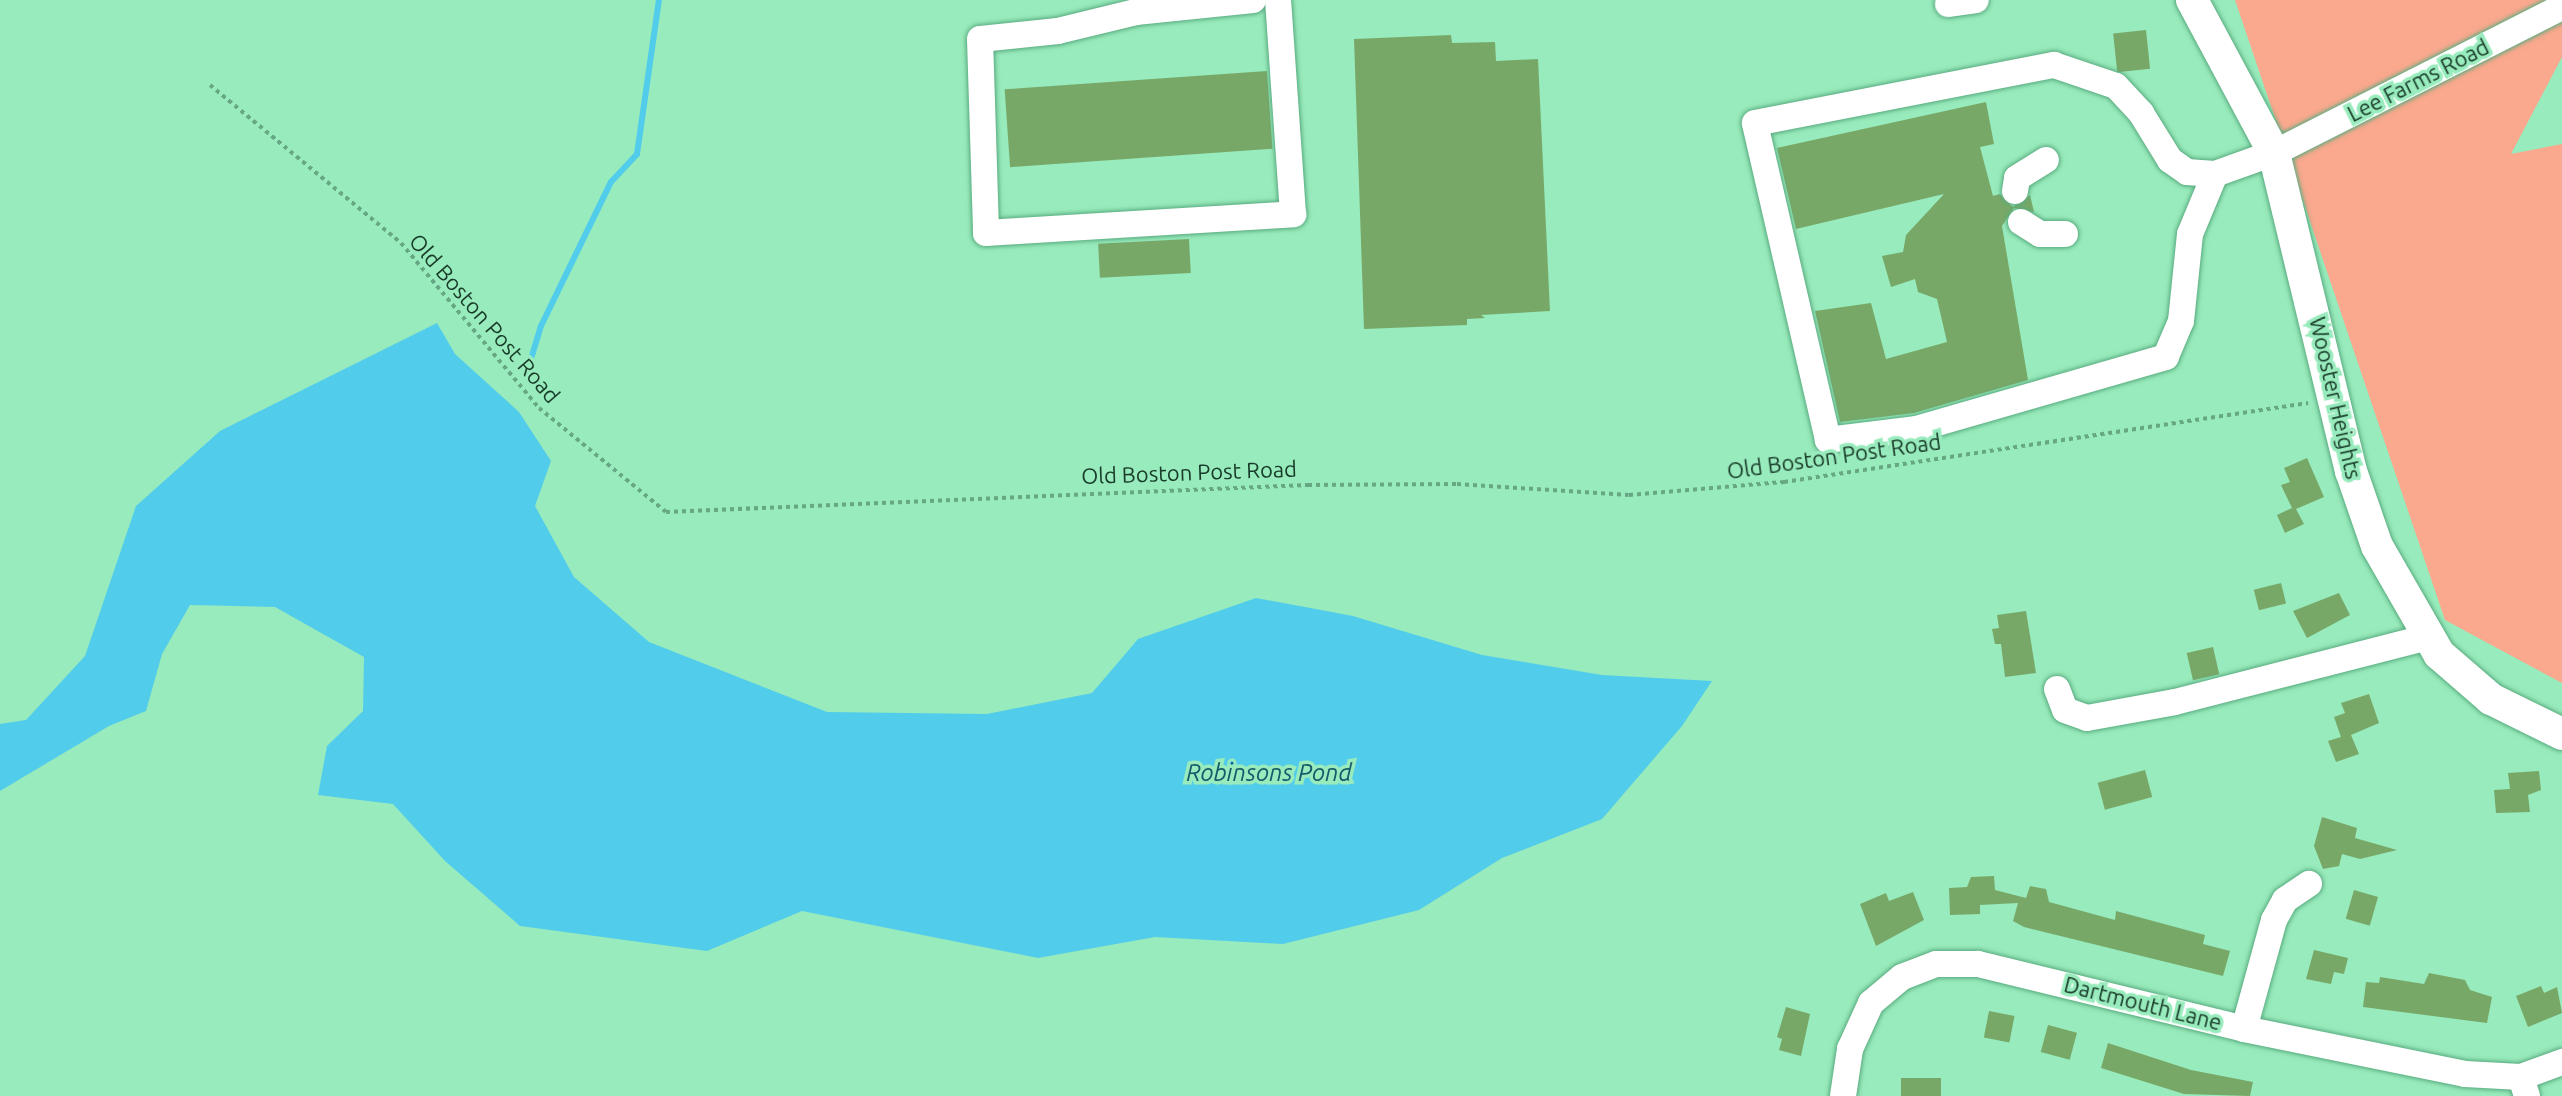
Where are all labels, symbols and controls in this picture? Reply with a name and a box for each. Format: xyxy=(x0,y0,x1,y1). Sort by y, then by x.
street label: Lee Farms Road xyxy=(2343,33,2493,127)
street label: Old Boston Post Road xyxy=(404,228,566,408)
street label: Wooster Heights xyxy=(2305,314,2367,482)
street label: Old Boston Post Road xyxy=(1725,428,1943,484)
street label: Old Boston Post Road xyxy=(1081,455,1297,489)
water label: Robinsons Pond xyxy=(1186,759,1352,787)
street label: Dartmouth Lane xyxy=(2061,971,2225,1035)

